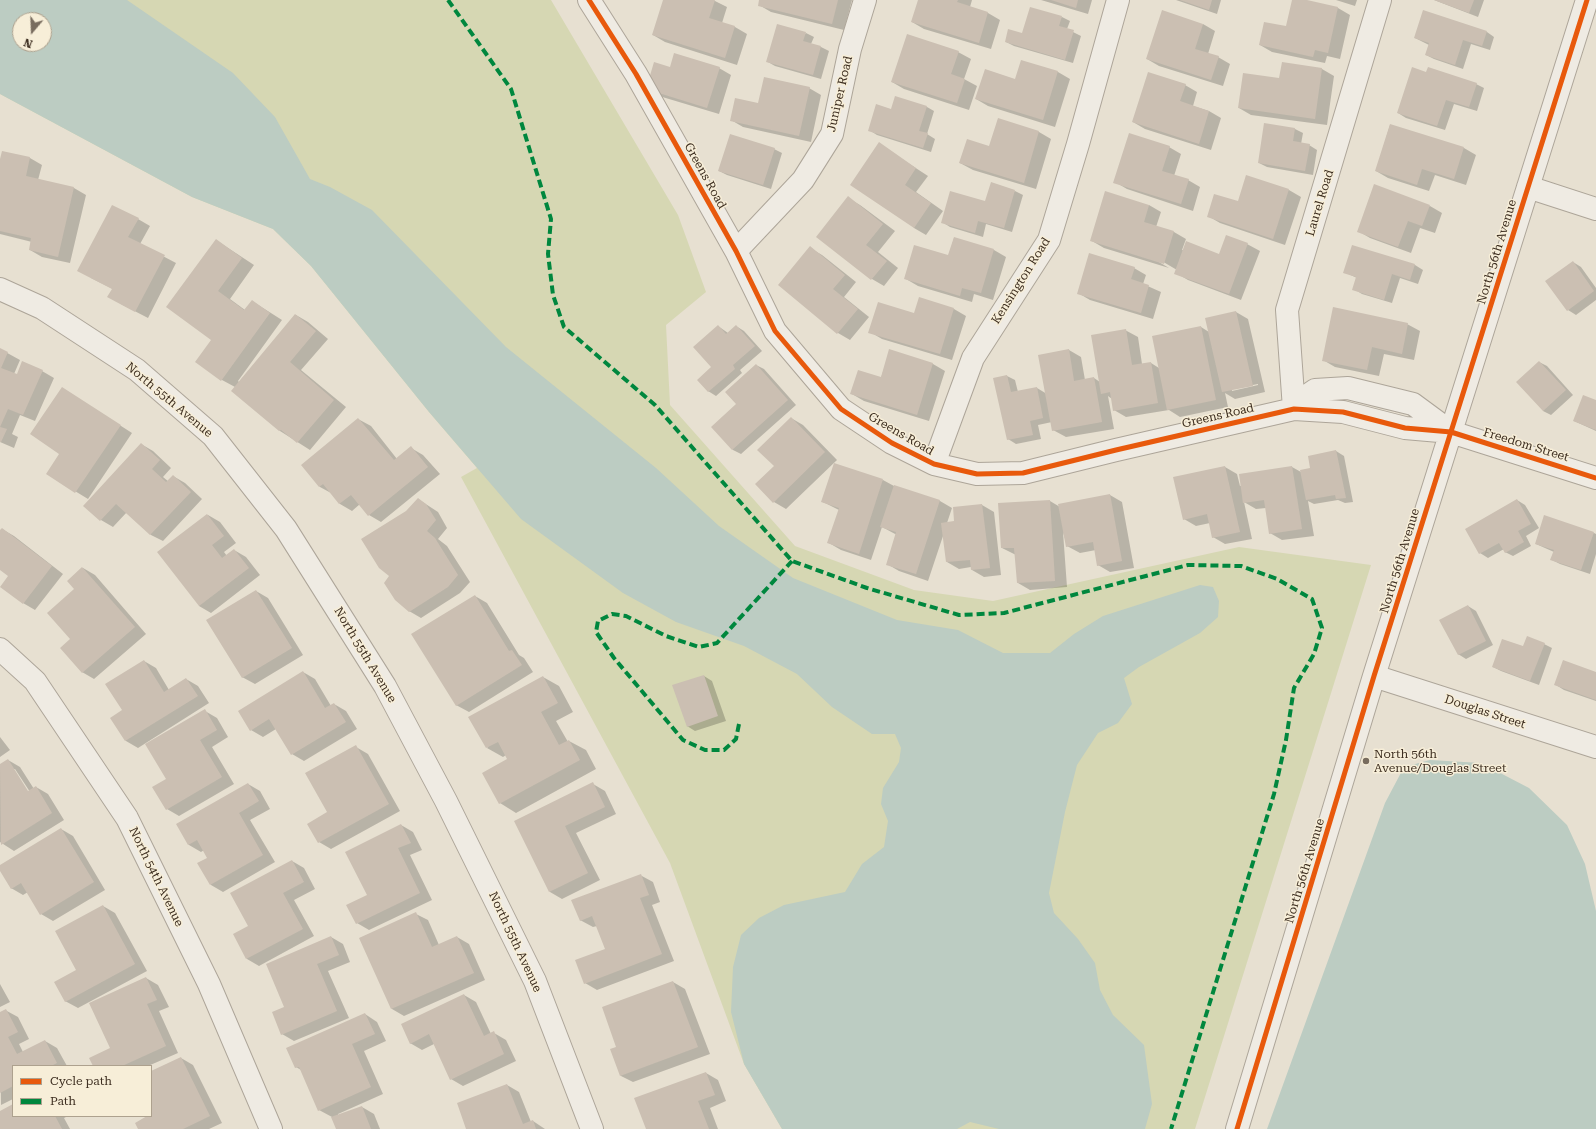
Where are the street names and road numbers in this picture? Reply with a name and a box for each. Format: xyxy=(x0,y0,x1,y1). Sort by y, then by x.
street label: Juniper Road xyxy=(824,55,856,133)
street label: Greens Road xyxy=(681,140,729,212)
street label: Laurel Road xyxy=(1303,168,1337,238)
street label: North 56th Avenue xyxy=(1474,198,1520,306)
street label: Kensington Road xyxy=(989,235,1053,327)
street label: North 55th Avenue xyxy=(123,359,215,441)
street label: Greens Road xyxy=(1181,401,1255,431)
street label: Greens Road xyxy=(866,409,936,459)
street label: Freedom Street xyxy=(1482,425,1570,465)
street label: North 56th Avenue xyxy=(1377,507,1423,615)
street label: North 55th Avenue xyxy=(331,605,399,705)
street label: Douglas Street xyxy=(1443,692,1527,732)
street label: North 56th Avenue xyxy=(1282,817,1328,925)
street label: North 54th Avenue xyxy=(126,825,186,929)
street label: North 55th Avenue xyxy=(485,890,545,994)

